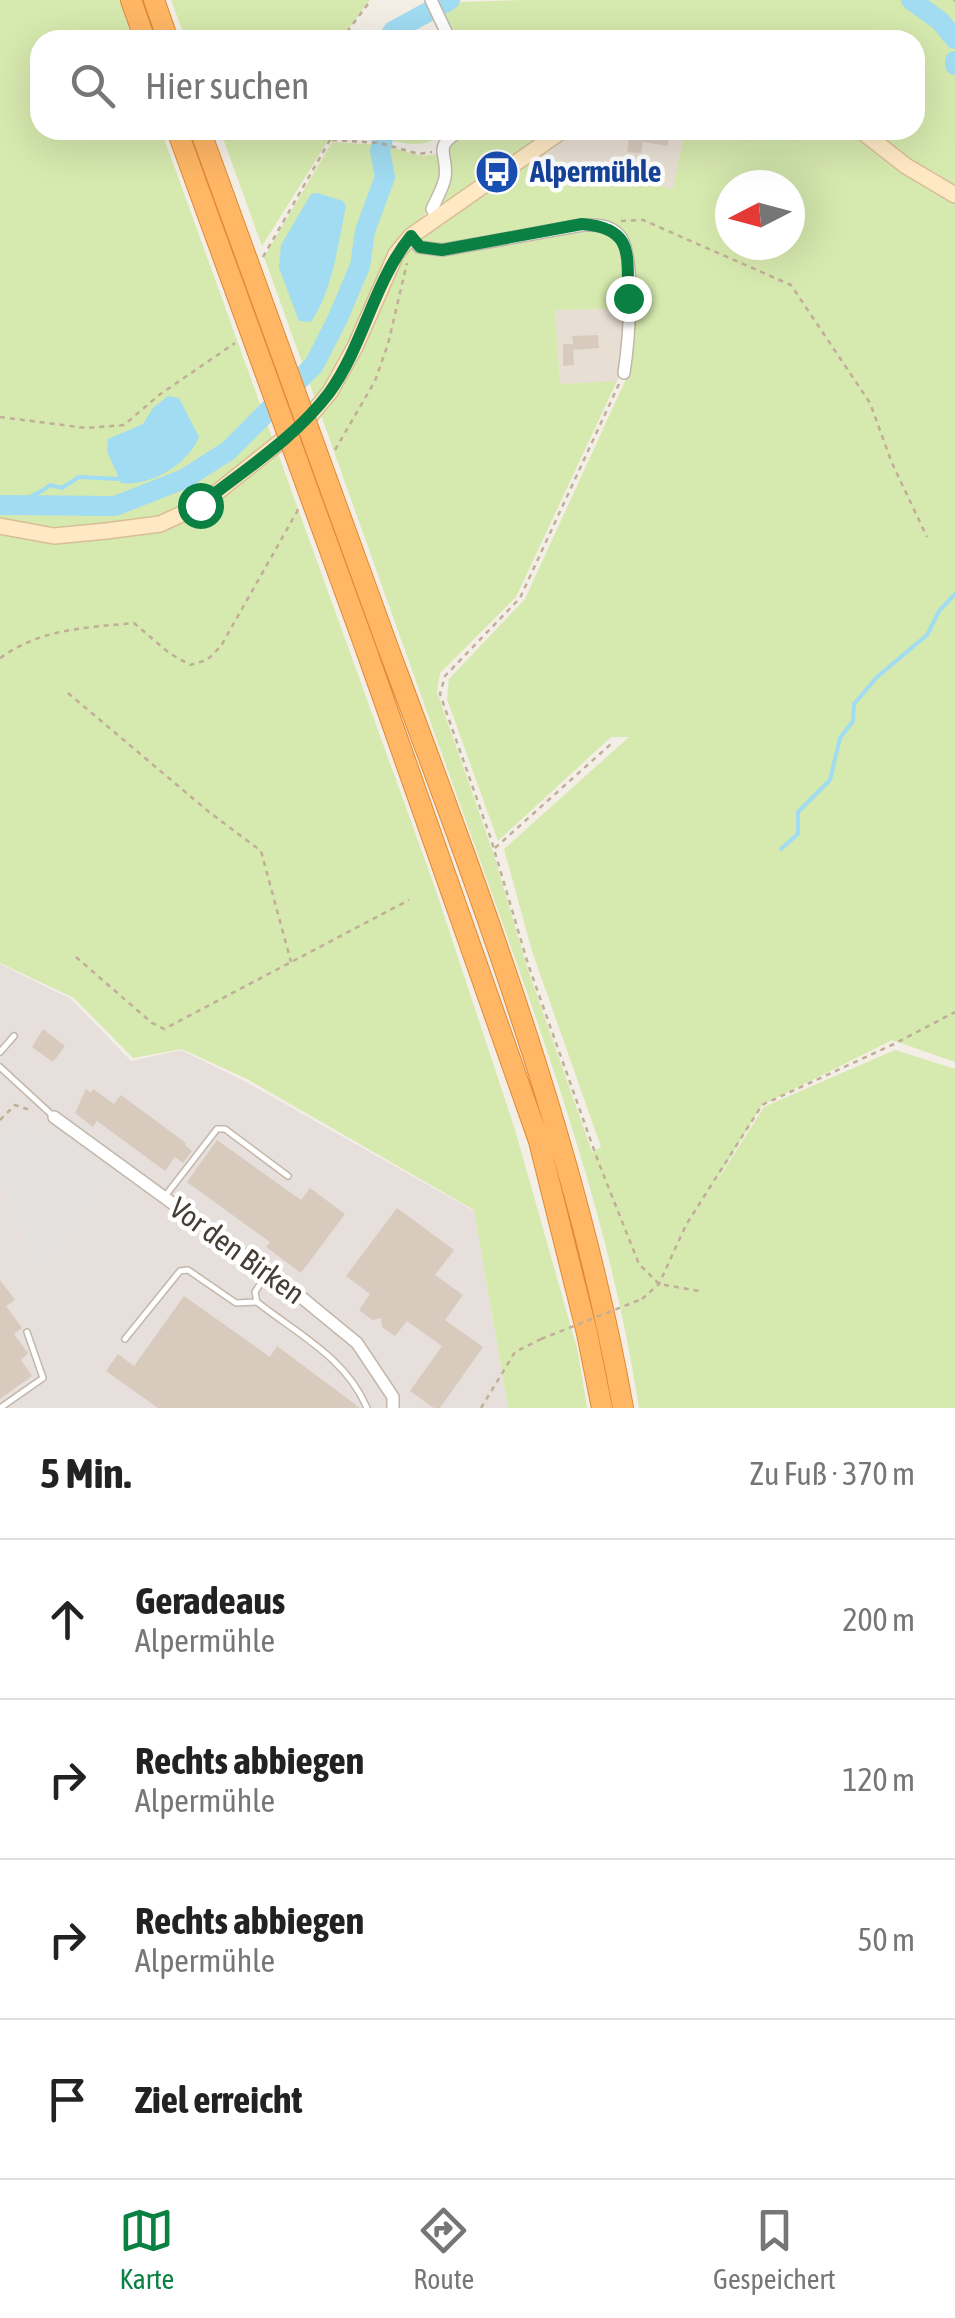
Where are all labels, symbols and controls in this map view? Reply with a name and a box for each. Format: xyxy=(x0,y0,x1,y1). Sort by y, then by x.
search box xyxy=(30,30,925,140)
icon: search xyxy=(65,58,120,113)
text: Hier suchen xyxy=(145,64,309,107)
bus stop icon: Alpermühle xyxy=(474,149,520,195)
place label: Alpermühle xyxy=(529,154,661,188)
north arrow xyxy=(715,170,805,260)
route end xyxy=(606,276,652,322)
route start xyxy=(178,483,224,529)
street label: Vor den Birken xyxy=(164,1190,312,1310)
text: 5 Min. xyxy=(40,1449,131,1497)
text: Zu Fuß · 370 m xyxy=(750,1455,915,1492)
text: Geradeaus xyxy=(135,1579,285,1622)
icon: ahead xyxy=(40,1592,95,1647)
text: 200 m xyxy=(842,1601,915,1638)
text: Alpermühle xyxy=(135,1622,275,1659)
text: Rechts abbiegen xyxy=(135,1739,364,1782)
icon: right xyxy=(40,1752,95,1807)
text: 120 m xyxy=(842,1761,915,1798)
text: Alpermühle xyxy=(135,1782,275,1819)
text: Rechts abbiegen xyxy=(135,1899,364,1942)
icon: right xyxy=(40,1912,95,1967)
text: 50 m xyxy=(857,1921,915,1958)
text: Alpermühle xyxy=(135,1942,275,1979)
icon: arrive xyxy=(40,2072,95,2127)
text: Ziel erreicht xyxy=(135,2078,302,2121)
tab: Karte xyxy=(119,2203,174,2295)
tab: Route xyxy=(413,2203,474,2295)
tab: Gespeichert xyxy=(713,2203,836,2295)

